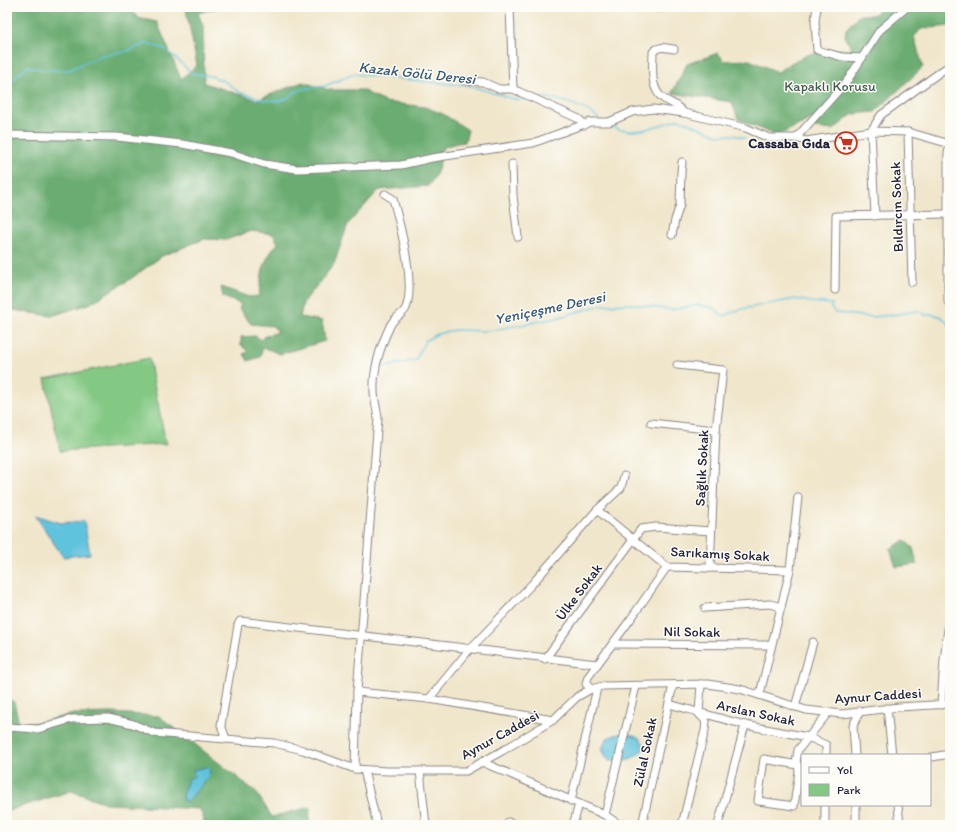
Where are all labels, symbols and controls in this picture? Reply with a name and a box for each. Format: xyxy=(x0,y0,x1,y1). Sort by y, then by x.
water label: Kazak Gölü Deresi xyxy=(358,58,478,88)
park label: Kapaklı Korusu xyxy=(784,78,876,95)
supermarket icon: Cassaba Gıda xyxy=(833,130,859,156)
place label: Cassaba Gıda xyxy=(748,135,831,152)
street label: Bıldırcın Sokak xyxy=(887,161,907,253)
water label: Yeniçeşme Deresi xyxy=(493,287,609,328)
street label: Sağlık Sokak xyxy=(692,429,713,507)
street label: Sarıkamış Sokak xyxy=(670,543,770,565)
street label: Ülke Sokak xyxy=(552,560,606,624)
street label: Nil Sokak xyxy=(663,623,721,641)
street label: Aynur Caddesi xyxy=(834,684,922,708)
street label: Arslan Sokak xyxy=(715,696,797,730)
street label: Aynur Caddesi xyxy=(458,706,542,764)
street label: Zülal Sokak xyxy=(629,715,661,788)
legend xyxy=(801,754,931,806)
text: Yol xyxy=(837,763,853,777)
text: Park xyxy=(837,783,861,797)

